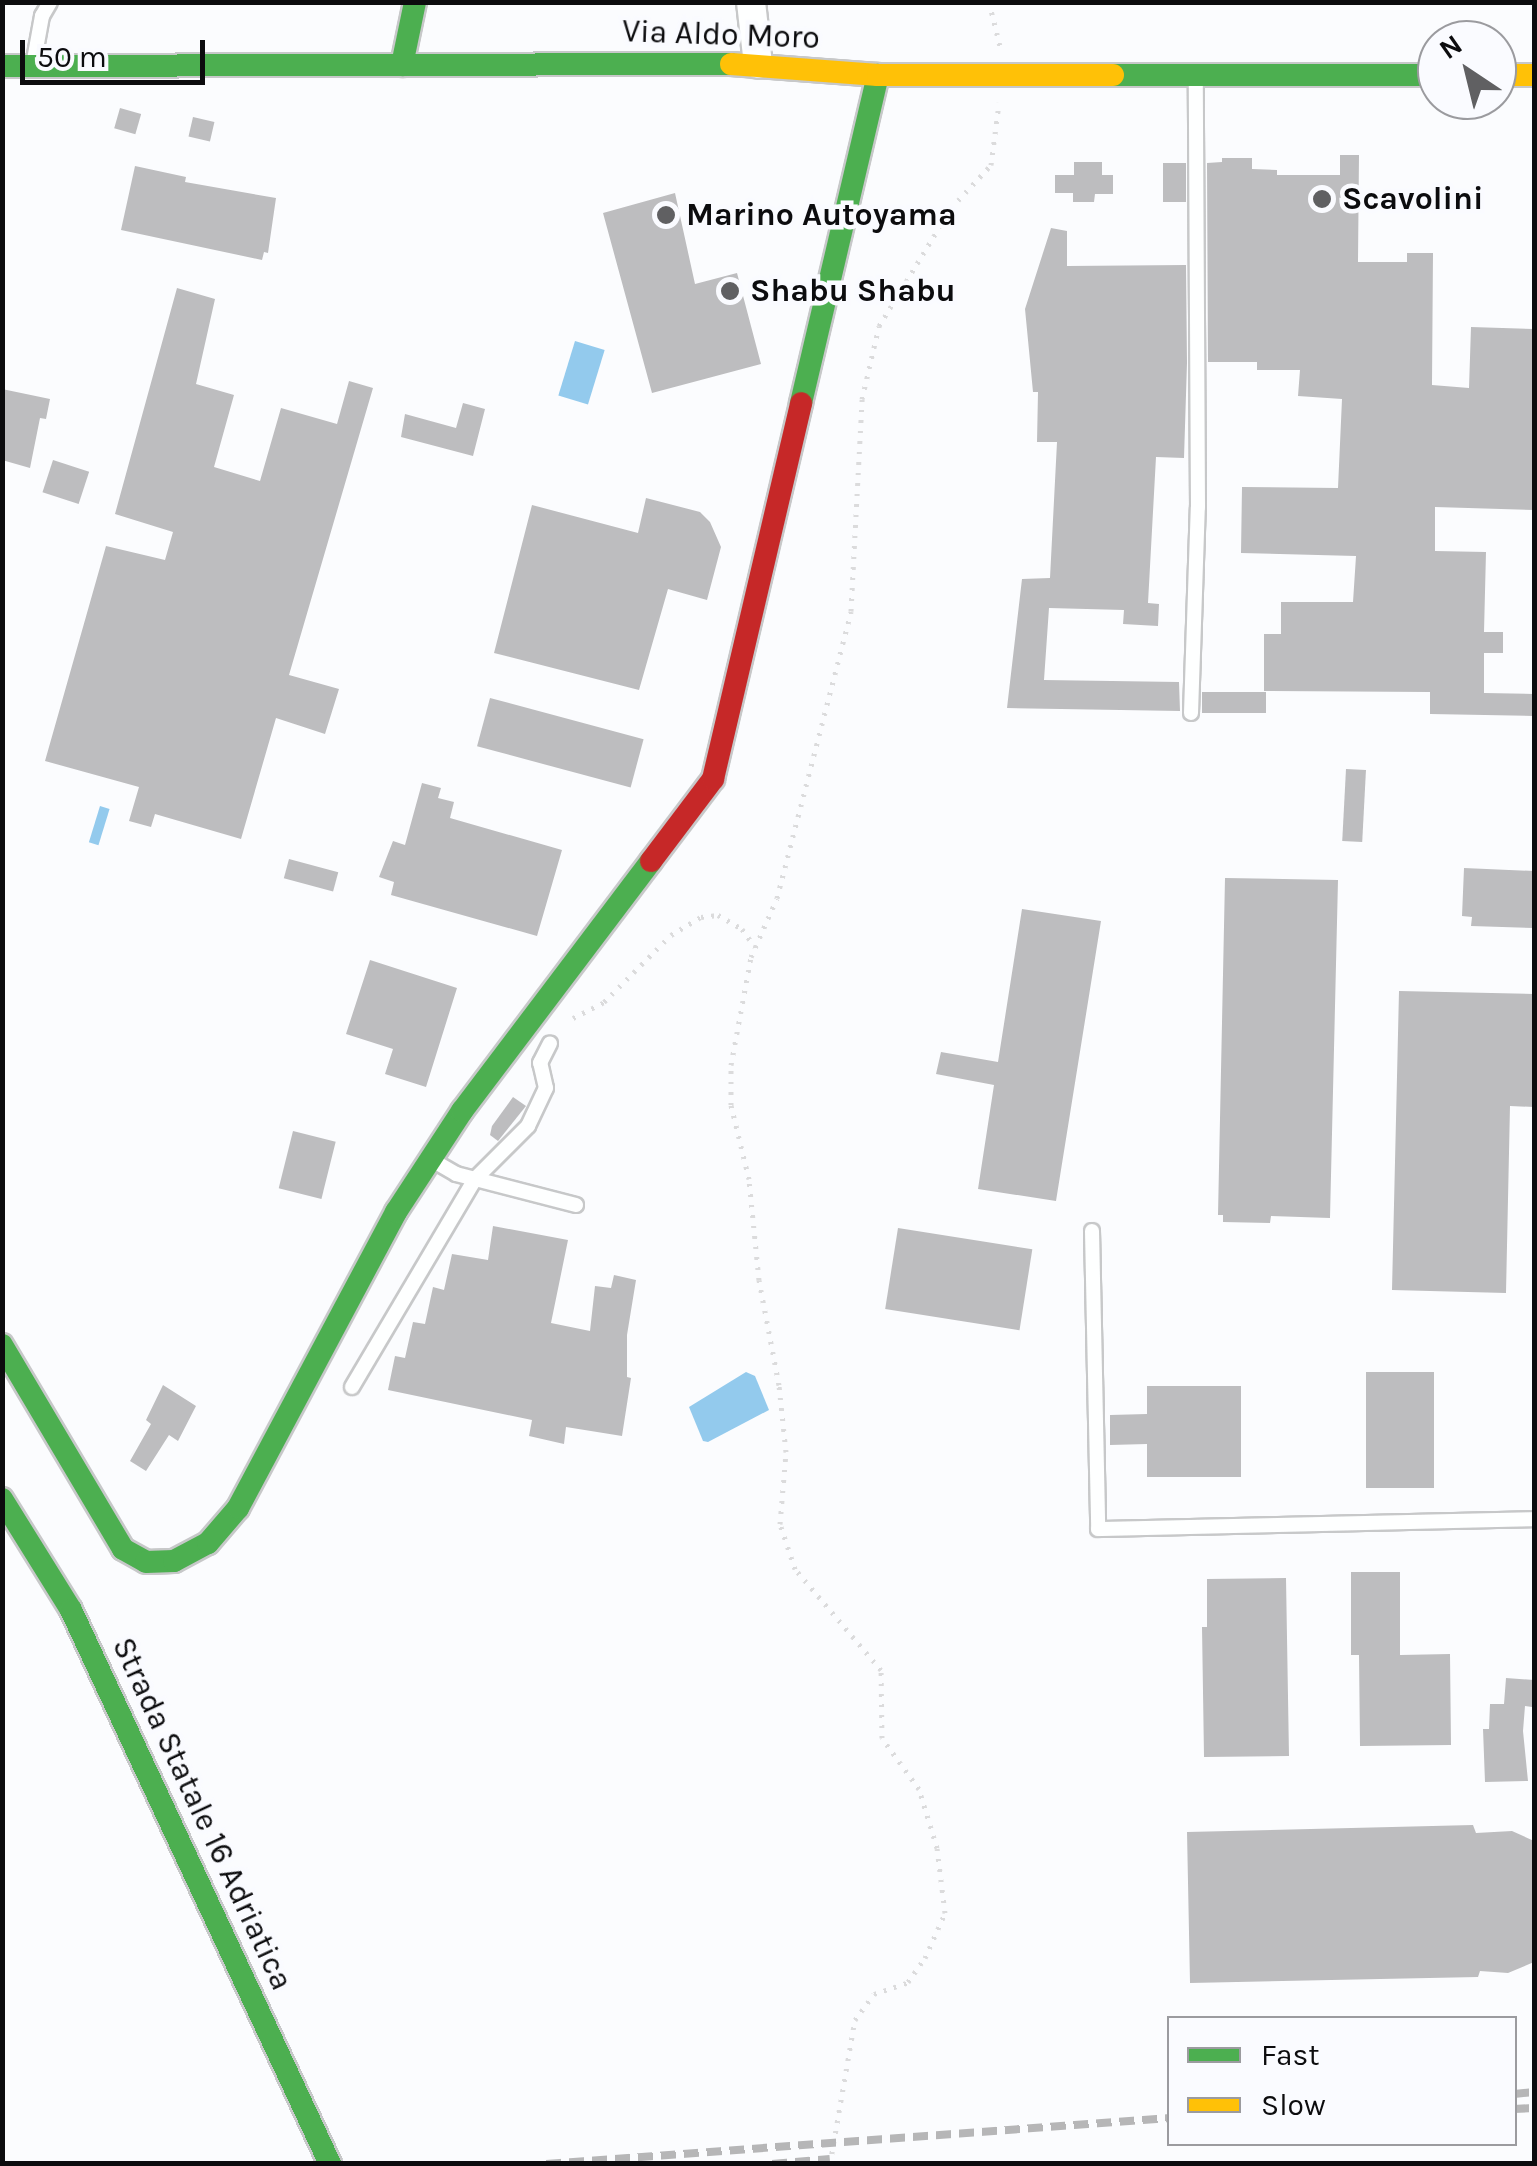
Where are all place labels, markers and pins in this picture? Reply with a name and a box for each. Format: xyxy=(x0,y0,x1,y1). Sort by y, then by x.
place label: Scavolini xyxy=(1342,180,1483,218)
marker: Scavolini xyxy=(1311,188,1333,210)
place label: Marino Autoyama xyxy=(686,196,957,234)
marker: Marino Autoyama xyxy=(655,204,677,226)
place label: Shabu Shabu xyxy=(750,272,956,310)
marker: Shabu Shabu xyxy=(719,280,741,302)

